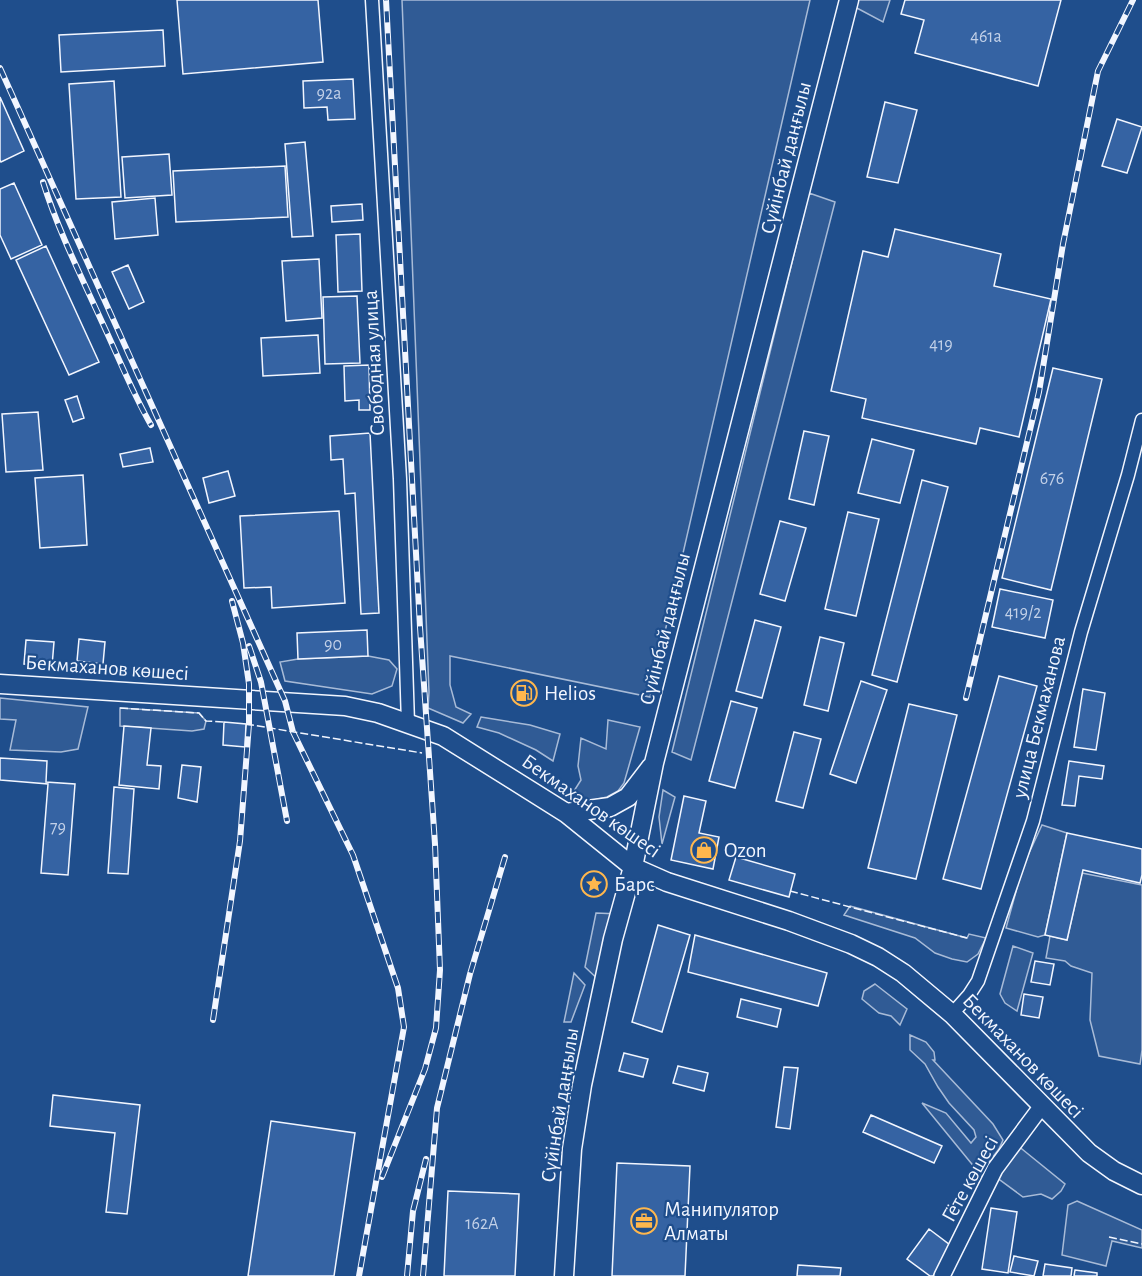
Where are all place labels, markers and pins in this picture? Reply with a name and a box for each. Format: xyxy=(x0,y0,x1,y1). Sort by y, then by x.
fuel station icon: Helios xyxy=(509,678,539,708)
place label: Helios xyxy=(544,683,596,704)
shop icon: Ozon xyxy=(689,835,719,865)
place label: Ozon xyxy=(724,840,767,861)
place icon: Барс xyxy=(579,869,609,899)
place label: Барс xyxy=(614,874,655,895)
place label: Манипулятор Алматы xyxy=(664,1199,779,1244)
office icon: Манипулятор Алматы xyxy=(629,1206,659,1236)

